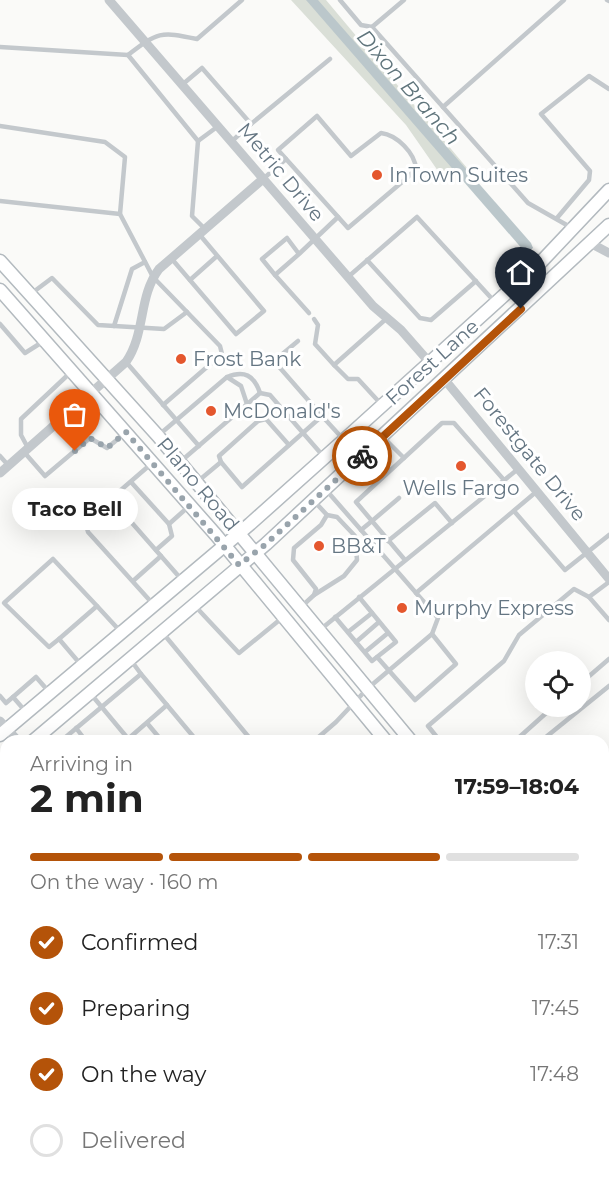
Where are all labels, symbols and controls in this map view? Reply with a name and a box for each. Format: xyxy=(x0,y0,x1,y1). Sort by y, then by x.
water label: Dixon Branch xyxy=(352,24,466,150)
street label: Metric Drive xyxy=(233,118,329,226)
place label: InTown Suites xyxy=(389,163,528,187)
marker: InTown Suites xyxy=(370,168,384,182)
pin xyxy=(495,247,546,309)
icon: home xyxy=(504,256,537,289)
street label: Forest Lane xyxy=(380,314,484,410)
place label: Frost Bank xyxy=(193,347,301,371)
marker: Frost Bank xyxy=(174,352,188,366)
street label: Forestgate Drive xyxy=(469,382,591,526)
pin xyxy=(49,389,100,451)
icon: bag xyxy=(58,398,91,431)
place label: McDonald's xyxy=(223,399,341,423)
marker: McDonald's xyxy=(204,404,218,418)
courier xyxy=(332,426,392,486)
street label: Plano Road xyxy=(152,432,244,536)
icon: bike xyxy=(346,440,379,473)
marker: Wells Fargo xyxy=(454,459,468,473)
place label: Wells Fargo xyxy=(402,476,520,500)
callout: Taco Bell xyxy=(12,487,138,529)
text: Taco Bell xyxy=(28,497,122,521)
place label: BB&T xyxy=(331,534,386,558)
marker: BB&T xyxy=(312,539,326,553)
place label: Murphy Express xyxy=(414,596,574,620)
marker: Murphy Express xyxy=(395,601,409,615)
map controls xyxy=(525,651,591,717)
button: locate xyxy=(525,651,591,717)
text: Arriving in xyxy=(30,752,133,776)
text: 17:59–18:04 xyxy=(455,773,579,800)
text: 2 min xyxy=(30,774,144,822)
text: On the way · 160 m xyxy=(30,870,219,894)
icon: check xyxy=(30,926,63,959)
text: Confirmed xyxy=(81,929,198,956)
text: 17:31 xyxy=(538,930,579,954)
icon: check xyxy=(30,992,63,1025)
text: Preparing xyxy=(81,995,190,1022)
text: 17:45 xyxy=(532,996,579,1020)
icon: check xyxy=(30,1058,63,1091)
text: On the way xyxy=(81,1061,206,1088)
text: 17:48 xyxy=(530,1062,579,1086)
text: Delivered xyxy=(81,1127,186,1154)

